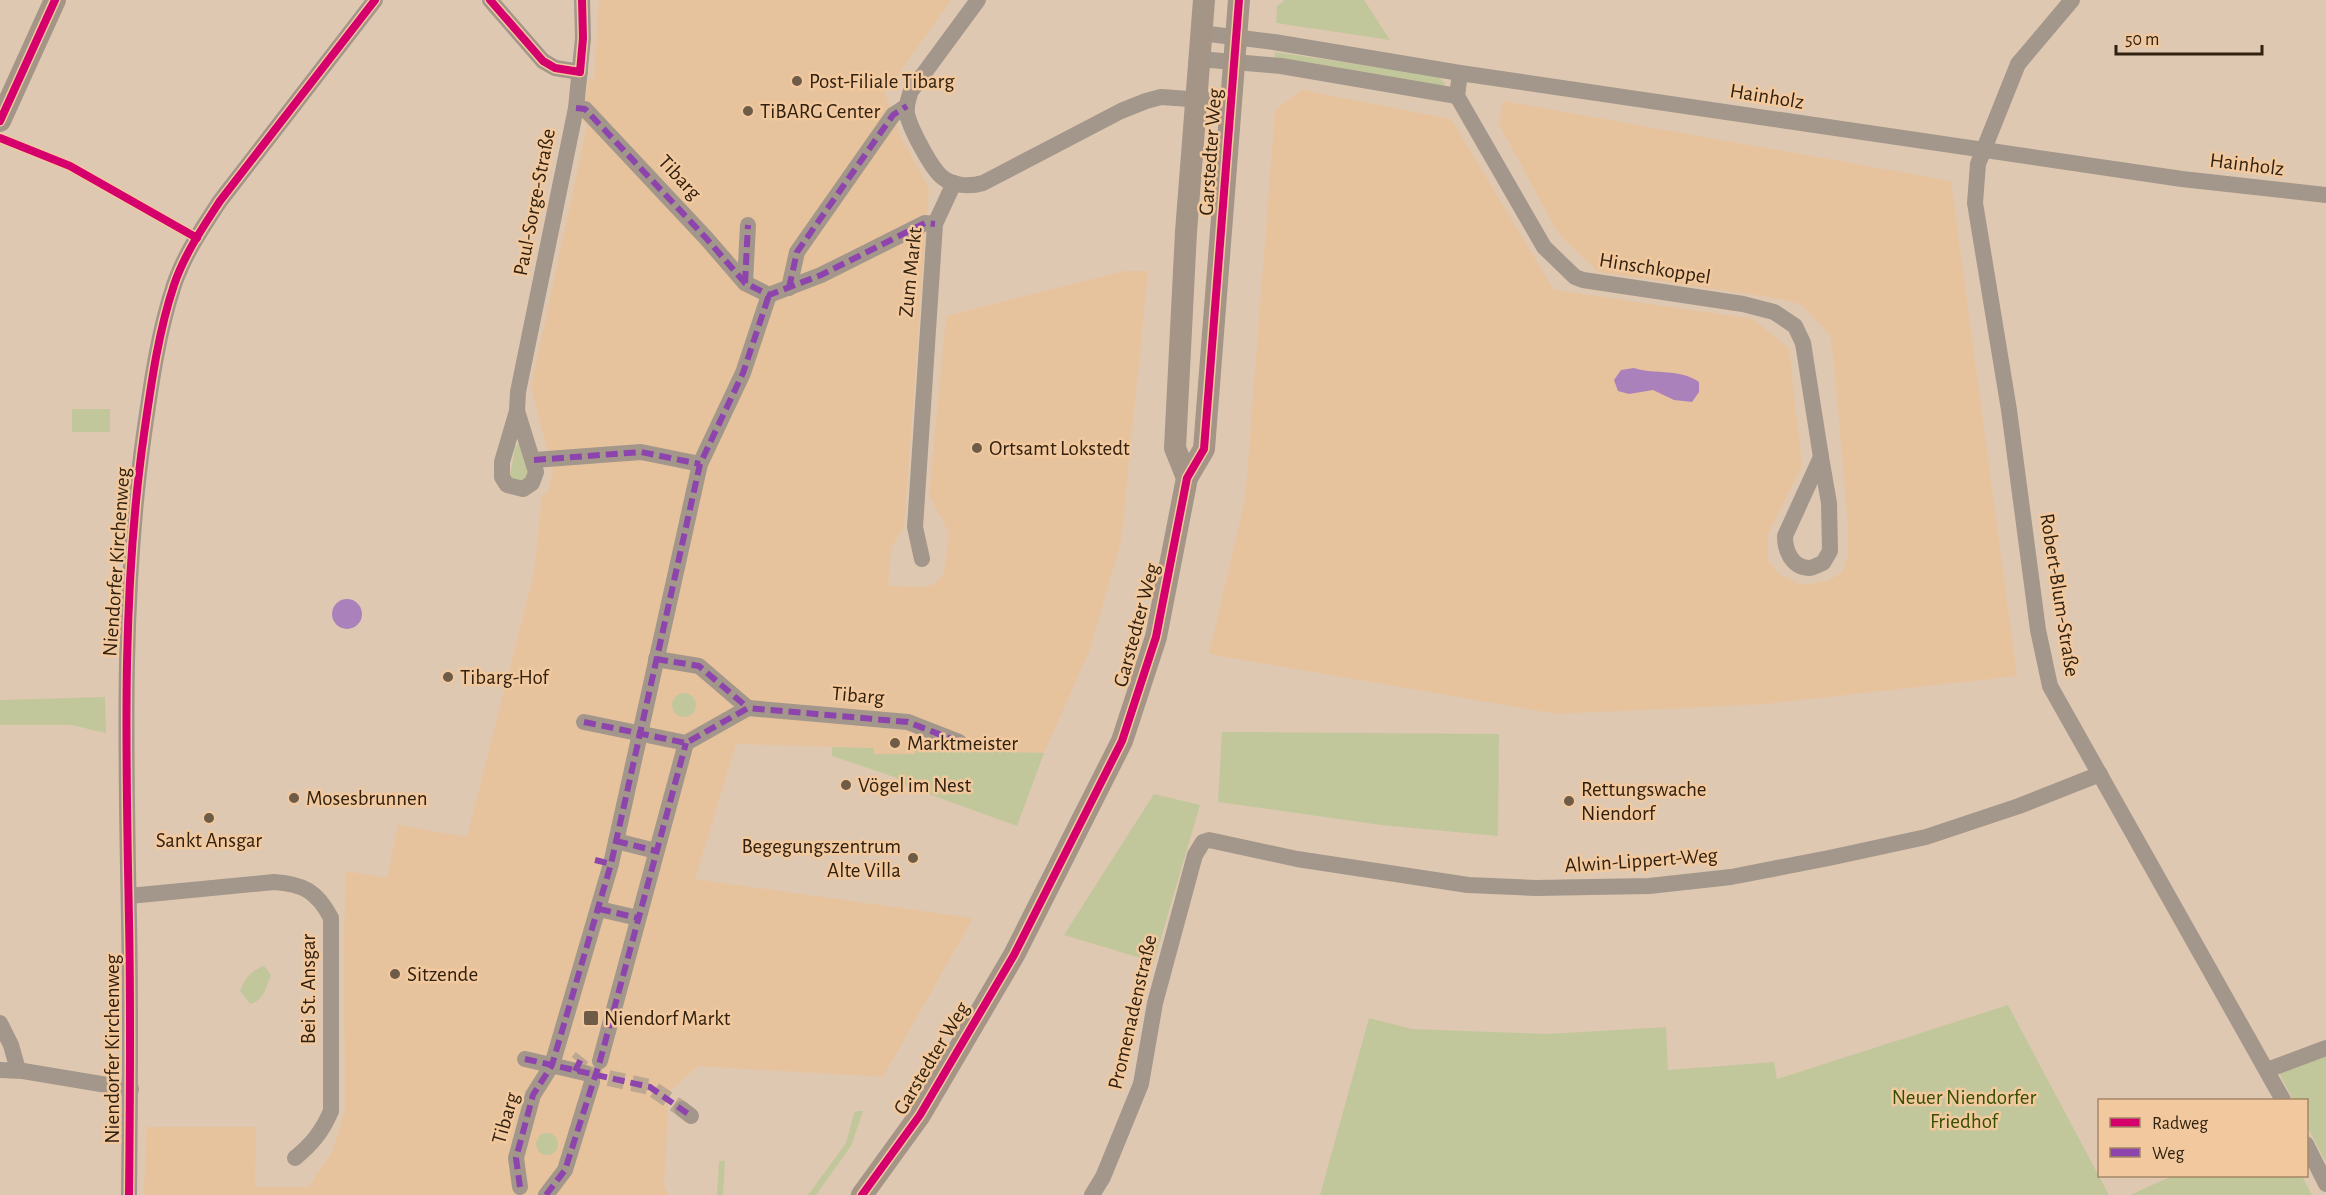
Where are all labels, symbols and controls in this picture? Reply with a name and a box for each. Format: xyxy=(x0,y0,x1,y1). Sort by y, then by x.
scale bar xyxy=(2116,18,2262,56)
text: 50 m xyxy=(2125,31,2159,49)
place label: Post-Filiale Tibarg xyxy=(809,71,955,92)
marker: Post-Filiale Tibarg xyxy=(790,74,804,88)
street label: Hainholz xyxy=(1728,80,1805,113)
street label: Garstedter Weg xyxy=(1196,87,1225,216)
place label: TiBARG Center xyxy=(760,101,880,122)
marker: TiBARG Center xyxy=(741,104,755,118)
street label: Paul-Sorge-Straße xyxy=(510,127,559,277)
street label: Hainholz xyxy=(2209,150,2285,179)
street label: Tibarg xyxy=(654,151,706,204)
street label: Zum Markt xyxy=(895,226,926,318)
street label: Hinschkoppel xyxy=(1598,249,1712,288)
place label: Ortsamt Lokstedt xyxy=(989,438,1130,459)
marker: Ortsamt Lokstedt xyxy=(970,441,984,455)
street label: Niendorfer Kirchenweg xyxy=(99,466,134,657)
street label: Robert-Blum-Straße xyxy=(2036,512,2083,678)
street label: Garstedter Weg xyxy=(1110,560,1163,689)
place label: Tibarg-Hof xyxy=(460,667,550,688)
marker: Tibarg-Hof xyxy=(441,670,455,684)
street label: Tibarg xyxy=(831,683,886,708)
place label: Marktmeister xyxy=(907,733,1018,754)
marker: Marktmeister xyxy=(888,736,902,750)
place label: Vögel im Nest xyxy=(858,775,972,796)
marker: Vögel im Nest xyxy=(839,778,853,792)
place label: Rettungswache Niendorf xyxy=(1581,779,1707,824)
place label: Mosesbrunnen xyxy=(306,788,428,809)
marker: Mosesbrunnen xyxy=(287,791,301,805)
marker: Rettungswache Niendorf xyxy=(1562,794,1576,808)
marker: Sankt Ansgar xyxy=(202,811,216,825)
place label: Sankt Ansgar xyxy=(156,830,262,851)
place label: Begegungszentrum Alte Villa xyxy=(742,836,901,881)
street label: Alwin-Lippert-Weg xyxy=(1564,845,1719,876)
marker: Begegungszentrum Alte Villa xyxy=(906,851,920,865)
street label: Promenadenstraße xyxy=(1104,933,1160,1091)
street label: Bei St. Ansgar xyxy=(298,934,319,1044)
street label: Niendorfer Kirchenweg xyxy=(102,953,123,1144)
place label: Sitzende xyxy=(407,964,478,985)
marker: Sitzende xyxy=(388,967,402,981)
street label: Garstedter Weg xyxy=(890,998,974,1118)
place label: Niendorf Markt xyxy=(604,1008,731,1029)
marker: Niendorf Markt xyxy=(582,1009,600,1027)
park label: Neuer Niendorfer Friedhof xyxy=(1892,1087,2036,1132)
street label: Tibarg xyxy=(488,1089,523,1146)
legend xyxy=(2098,1099,2308,1177)
text: Radweg xyxy=(2152,1115,2208,1133)
text: Weg xyxy=(2152,1145,2184,1163)

